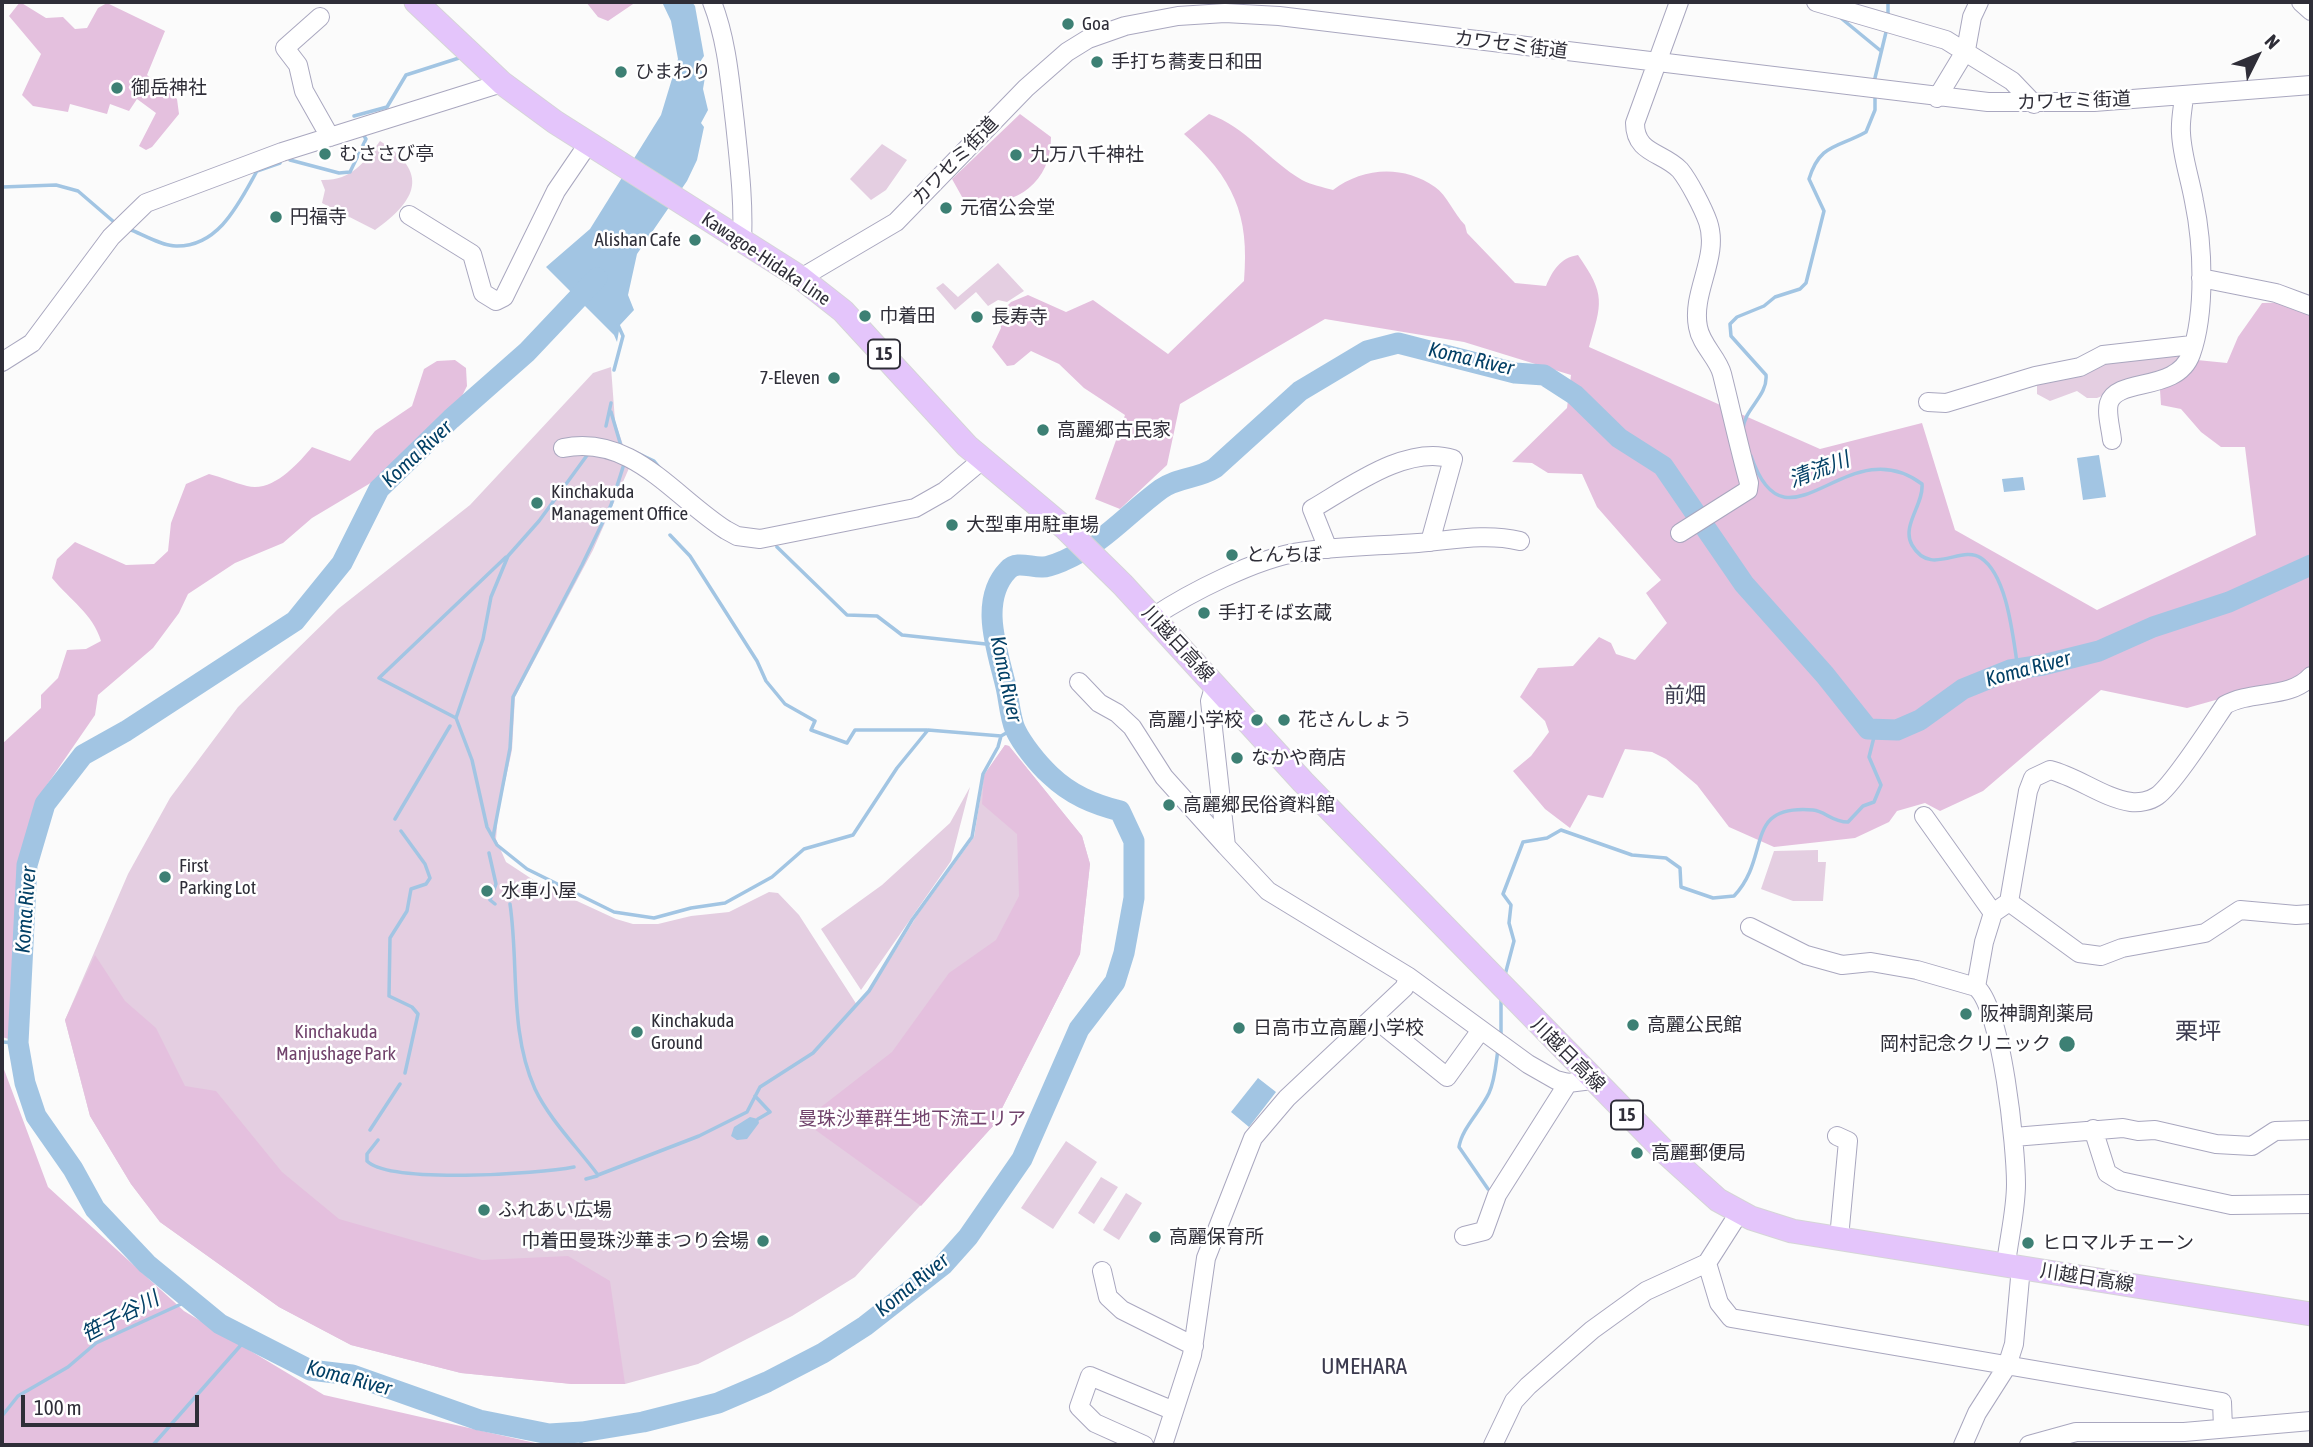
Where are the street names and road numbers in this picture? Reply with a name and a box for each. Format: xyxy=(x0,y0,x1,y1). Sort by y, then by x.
street label: カワセミ街道 xyxy=(1453,27,1569,63)
street label: カワセミ街道 xyxy=(2017,88,2131,114)
street label: カワセミ街道 xyxy=(907,112,1003,210)
street label: Kawagoe-Hidaka Line xyxy=(697,207,835,311)
road number: 15 xyxy=(868,340,900,368)
street label: 川越日高線 xyxy=(1137,601,1219,687)
street label: 川越日高線 xyxy=(1526,1013,1610,1097)
road number: 15 xyxy=(1611,1100,1643,1130)
street label: 川越日高線 xyxy=(2038,1259,2136,1297)

